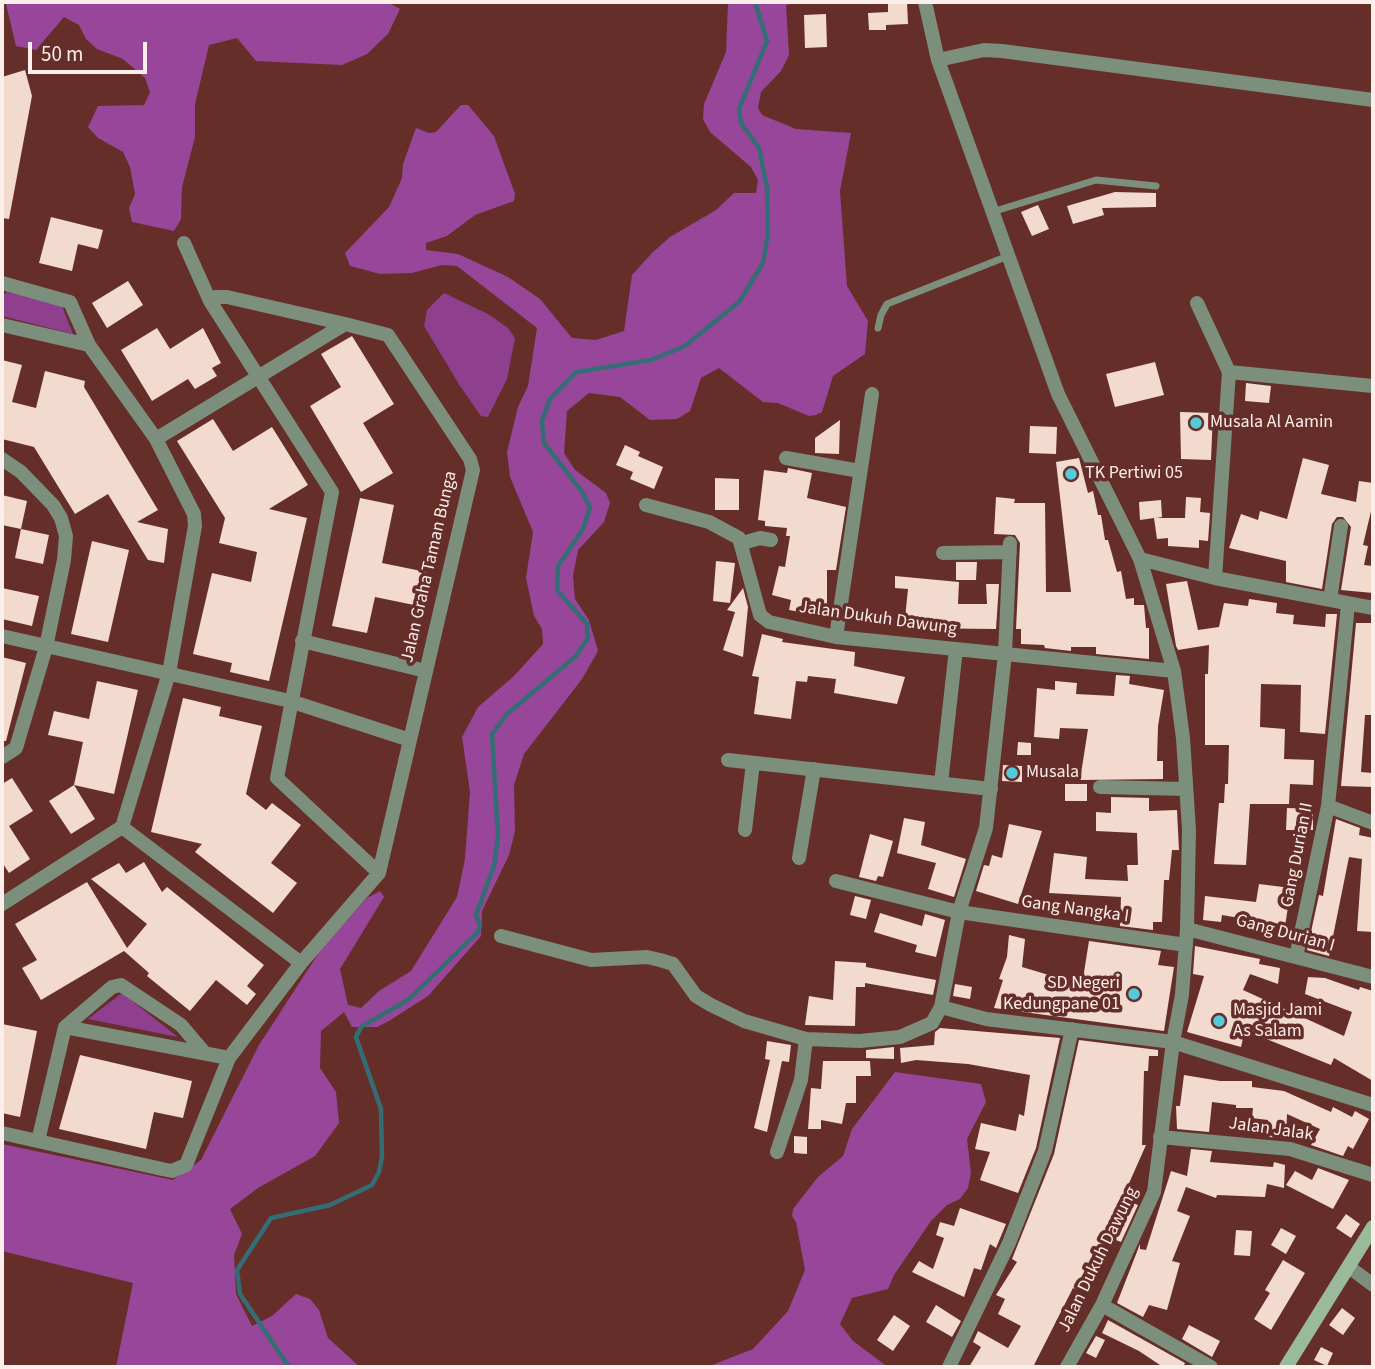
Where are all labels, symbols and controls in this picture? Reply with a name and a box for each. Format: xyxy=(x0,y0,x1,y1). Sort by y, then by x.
scale bar xyxy=(32,28,150,72)
text: 50 m xyxy=(41,39,83,69)
place label: Musala Al Aamin xyxy=(1210,412,1333,434)
marker: Musala Al Aamin xyxy=(1188,415,1204,431)
place label: TK Pertiwi 05 xyxy=(1085,463,1183,485)
marker: TK Pertiwi 05 xyxy=(1063,466,1079,482)
street label: Jalan Graha Taman Bunga xyxy=(397,469,463,665)
street label: Jalan Dukuh Dawung xyxy=(798,597,958,641)
place label: Musala xyxy=(1026,762,1079,784)
marker: Musala xyxy=(1004,765,1020,781)
street label: Gang Durian II xyxy=(1277,801,1319,909)
street label: Gang Nangka I xyxy=(1020,892,1130,928)
street label: Gang Durian I xyxy=(1233,910,1337,958)
place label: SD Negeri Kedungpane 01 xyxy=(1003,973,1120,1016)
marker: SD Negeri Kedungpane 01 xyxy=(1126,986,1142,1002)
place label: Masjid Jami As Salam xyxy=(1233,1000,1322,1042)
marker: Masjid Jami As Salam xyxy=(1211,1013,1227,1029)
street label: Jalan Jalak xyxy=(1227,1113,1315,1147)
street label: Jalan Dukuh Dawung xyxy=(1054,1184,1144,1336)

